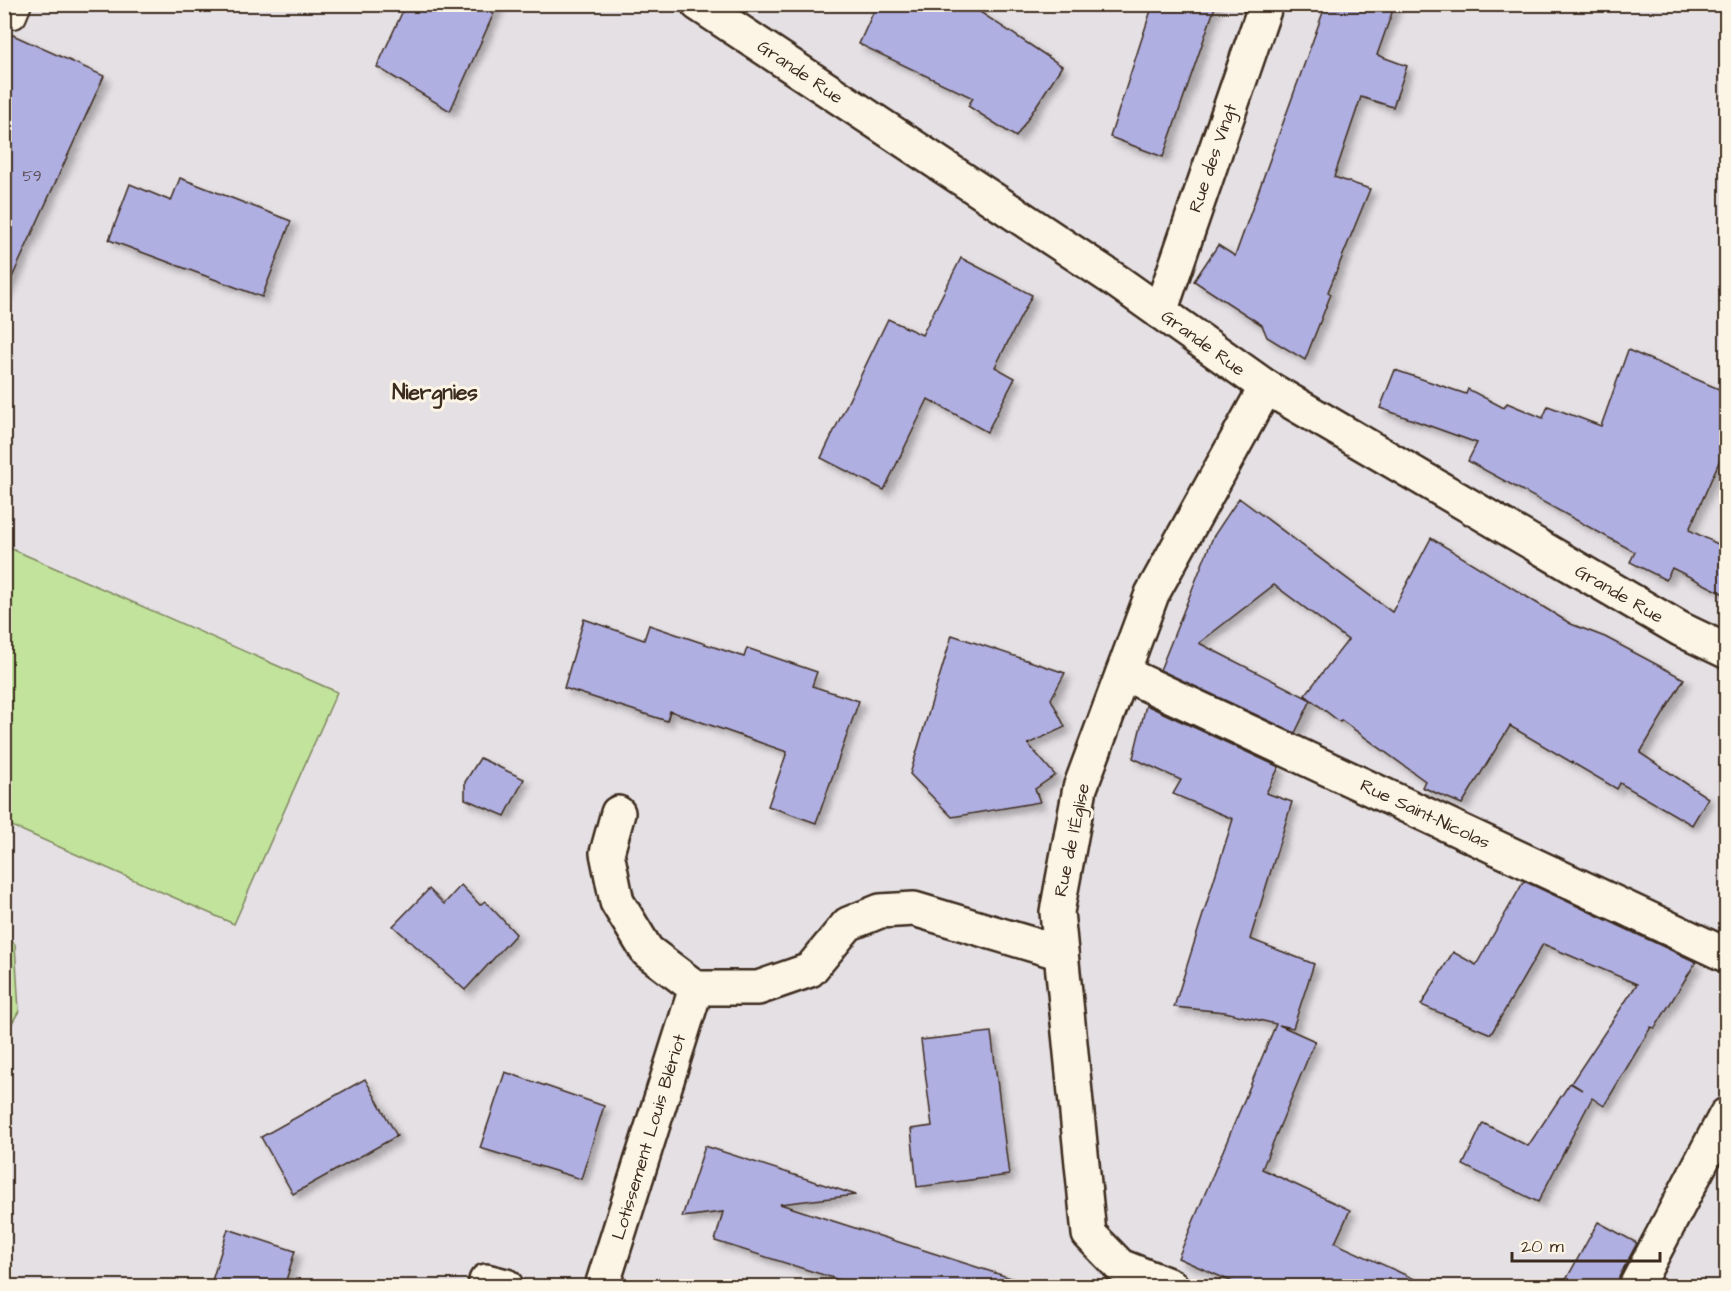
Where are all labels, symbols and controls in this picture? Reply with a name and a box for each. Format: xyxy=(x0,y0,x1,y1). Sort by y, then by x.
street label: Grande Rue xyxy=(752,34,848,110)
street label: Rue des Vingt xyxy=(1183,100,1245,216)
house number: 59 xyxy=(22,166,42,187)
street label: Grande Rue xyxy=(1156,304,1250,382)
district label: Niergnies xyxy=(392,378,478,409)
street label: Grande Rue xyxy=(1570,559,1668,630)
street label: Rue Saint-Nicolas xyxy=(1356,773,1494,855)
street label: Rue de l'Église xyxy=(1048,781,1097,899)
street label: Lotissement Louis Blériot xyxy=(606,1030,692,1243)
scale bar xyxy=(1512,1225,1660,1263)
text: 20 m xyxy=(1521,1234,1564,1259)

